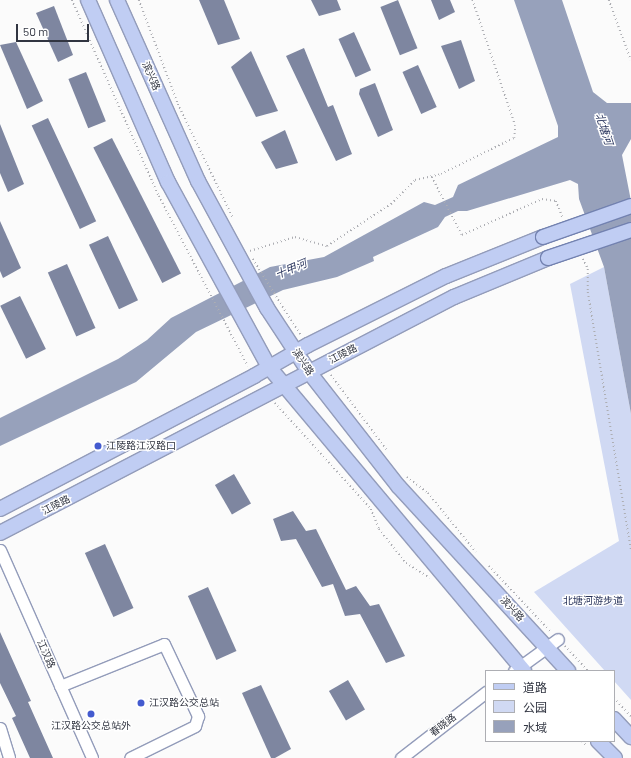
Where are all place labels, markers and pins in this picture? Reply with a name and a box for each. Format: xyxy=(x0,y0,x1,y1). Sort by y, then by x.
place label: 江陵路江汉路口 xyxy=(106,440,176,452)
marker: 江陵路江汉路口 xyxy=(93,441,103,451)
place label: 江汉路公交总站 xyxy=(149,697,219,709)
marker: 江汉路公交总站 xyxy=(136,698,146,708)
marker: 江汉路公交总站外 xyxy=(86,709,96,719)
place label: 江汉路公交总站外 xyxy=(51,720,131,732)

